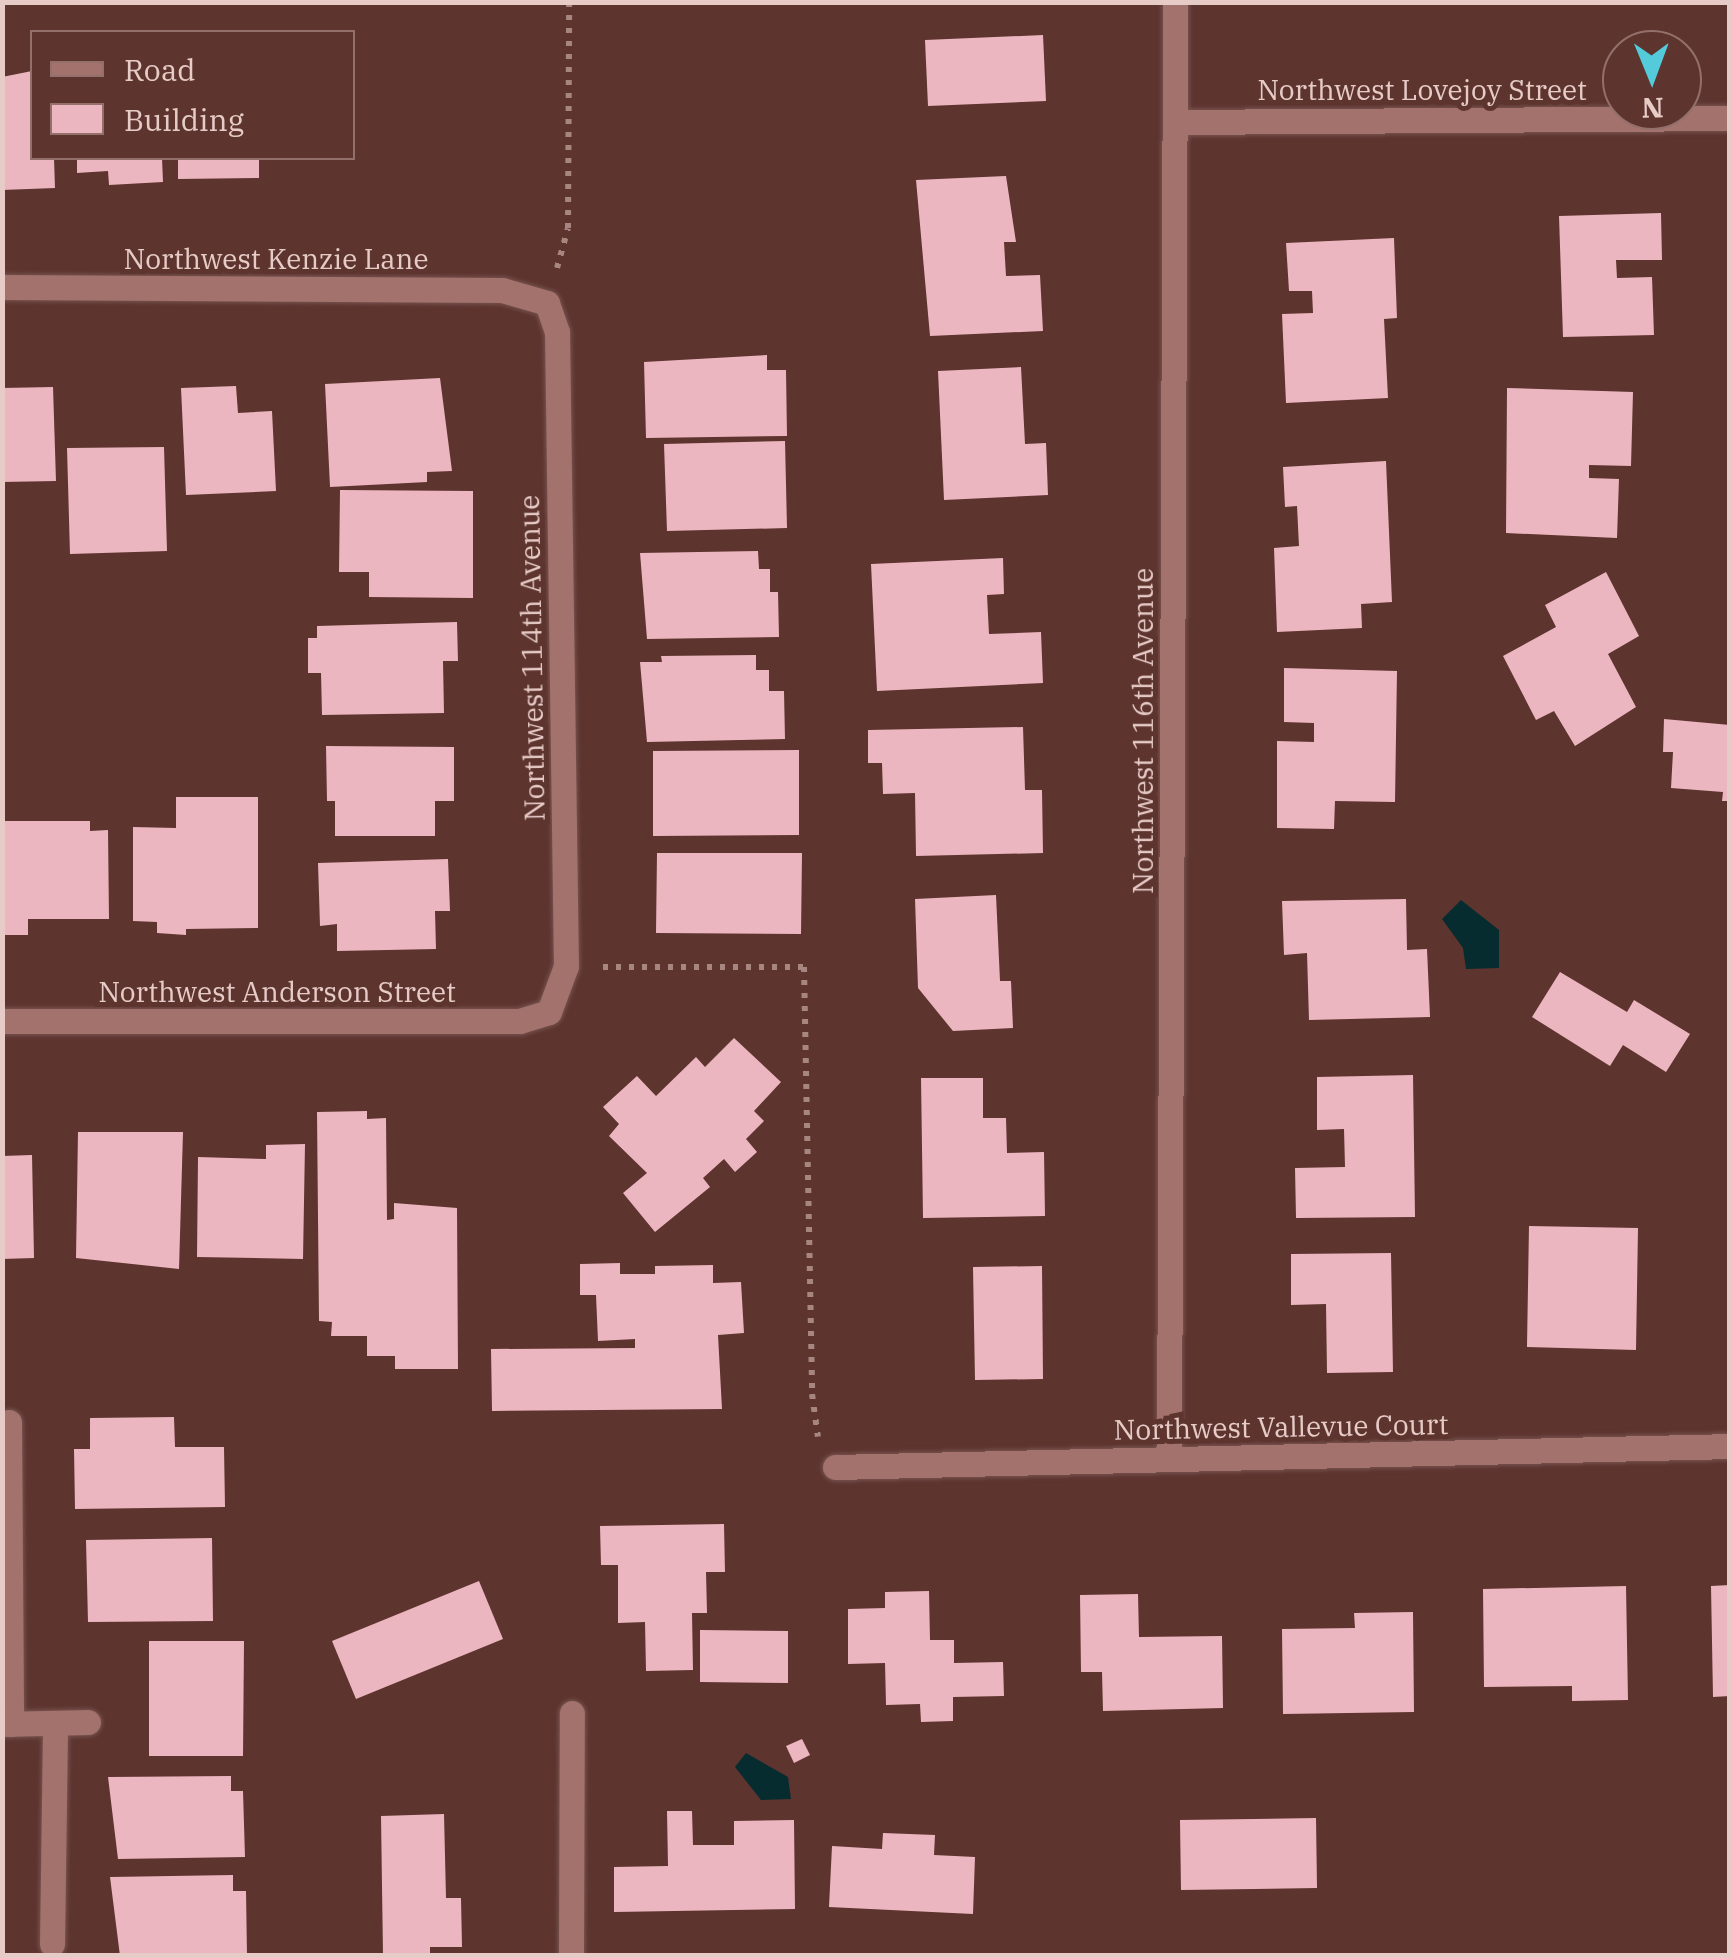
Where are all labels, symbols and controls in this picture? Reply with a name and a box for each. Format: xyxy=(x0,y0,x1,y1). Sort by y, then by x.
legend xyxy=(30,30,355,160)
north arrow xyxy=(1602,30,1702,130)
text: Road xyxy=(124,50,196,89)
street label: Northwest Lovejoy Street xyxy=(1257,73,1587,107)
text: N xyxy=(1641,90,1664,127)
text: Building xyxy=(124,100,244,139)
street label: Northwest Kenzie Lane xyxy=(124,242,428,276)
street label: Northwest 114th Avenue xyxy=(512,495,552,821)
street label: Northwest 116th Avenue xyxy=(1126,568,1160,894)
street label: Northwest Anderson Street xyxy=(98,975,456,1009)
street label: Northwest Vallevue Court xyxy=(1113,1407,1449,1447)

